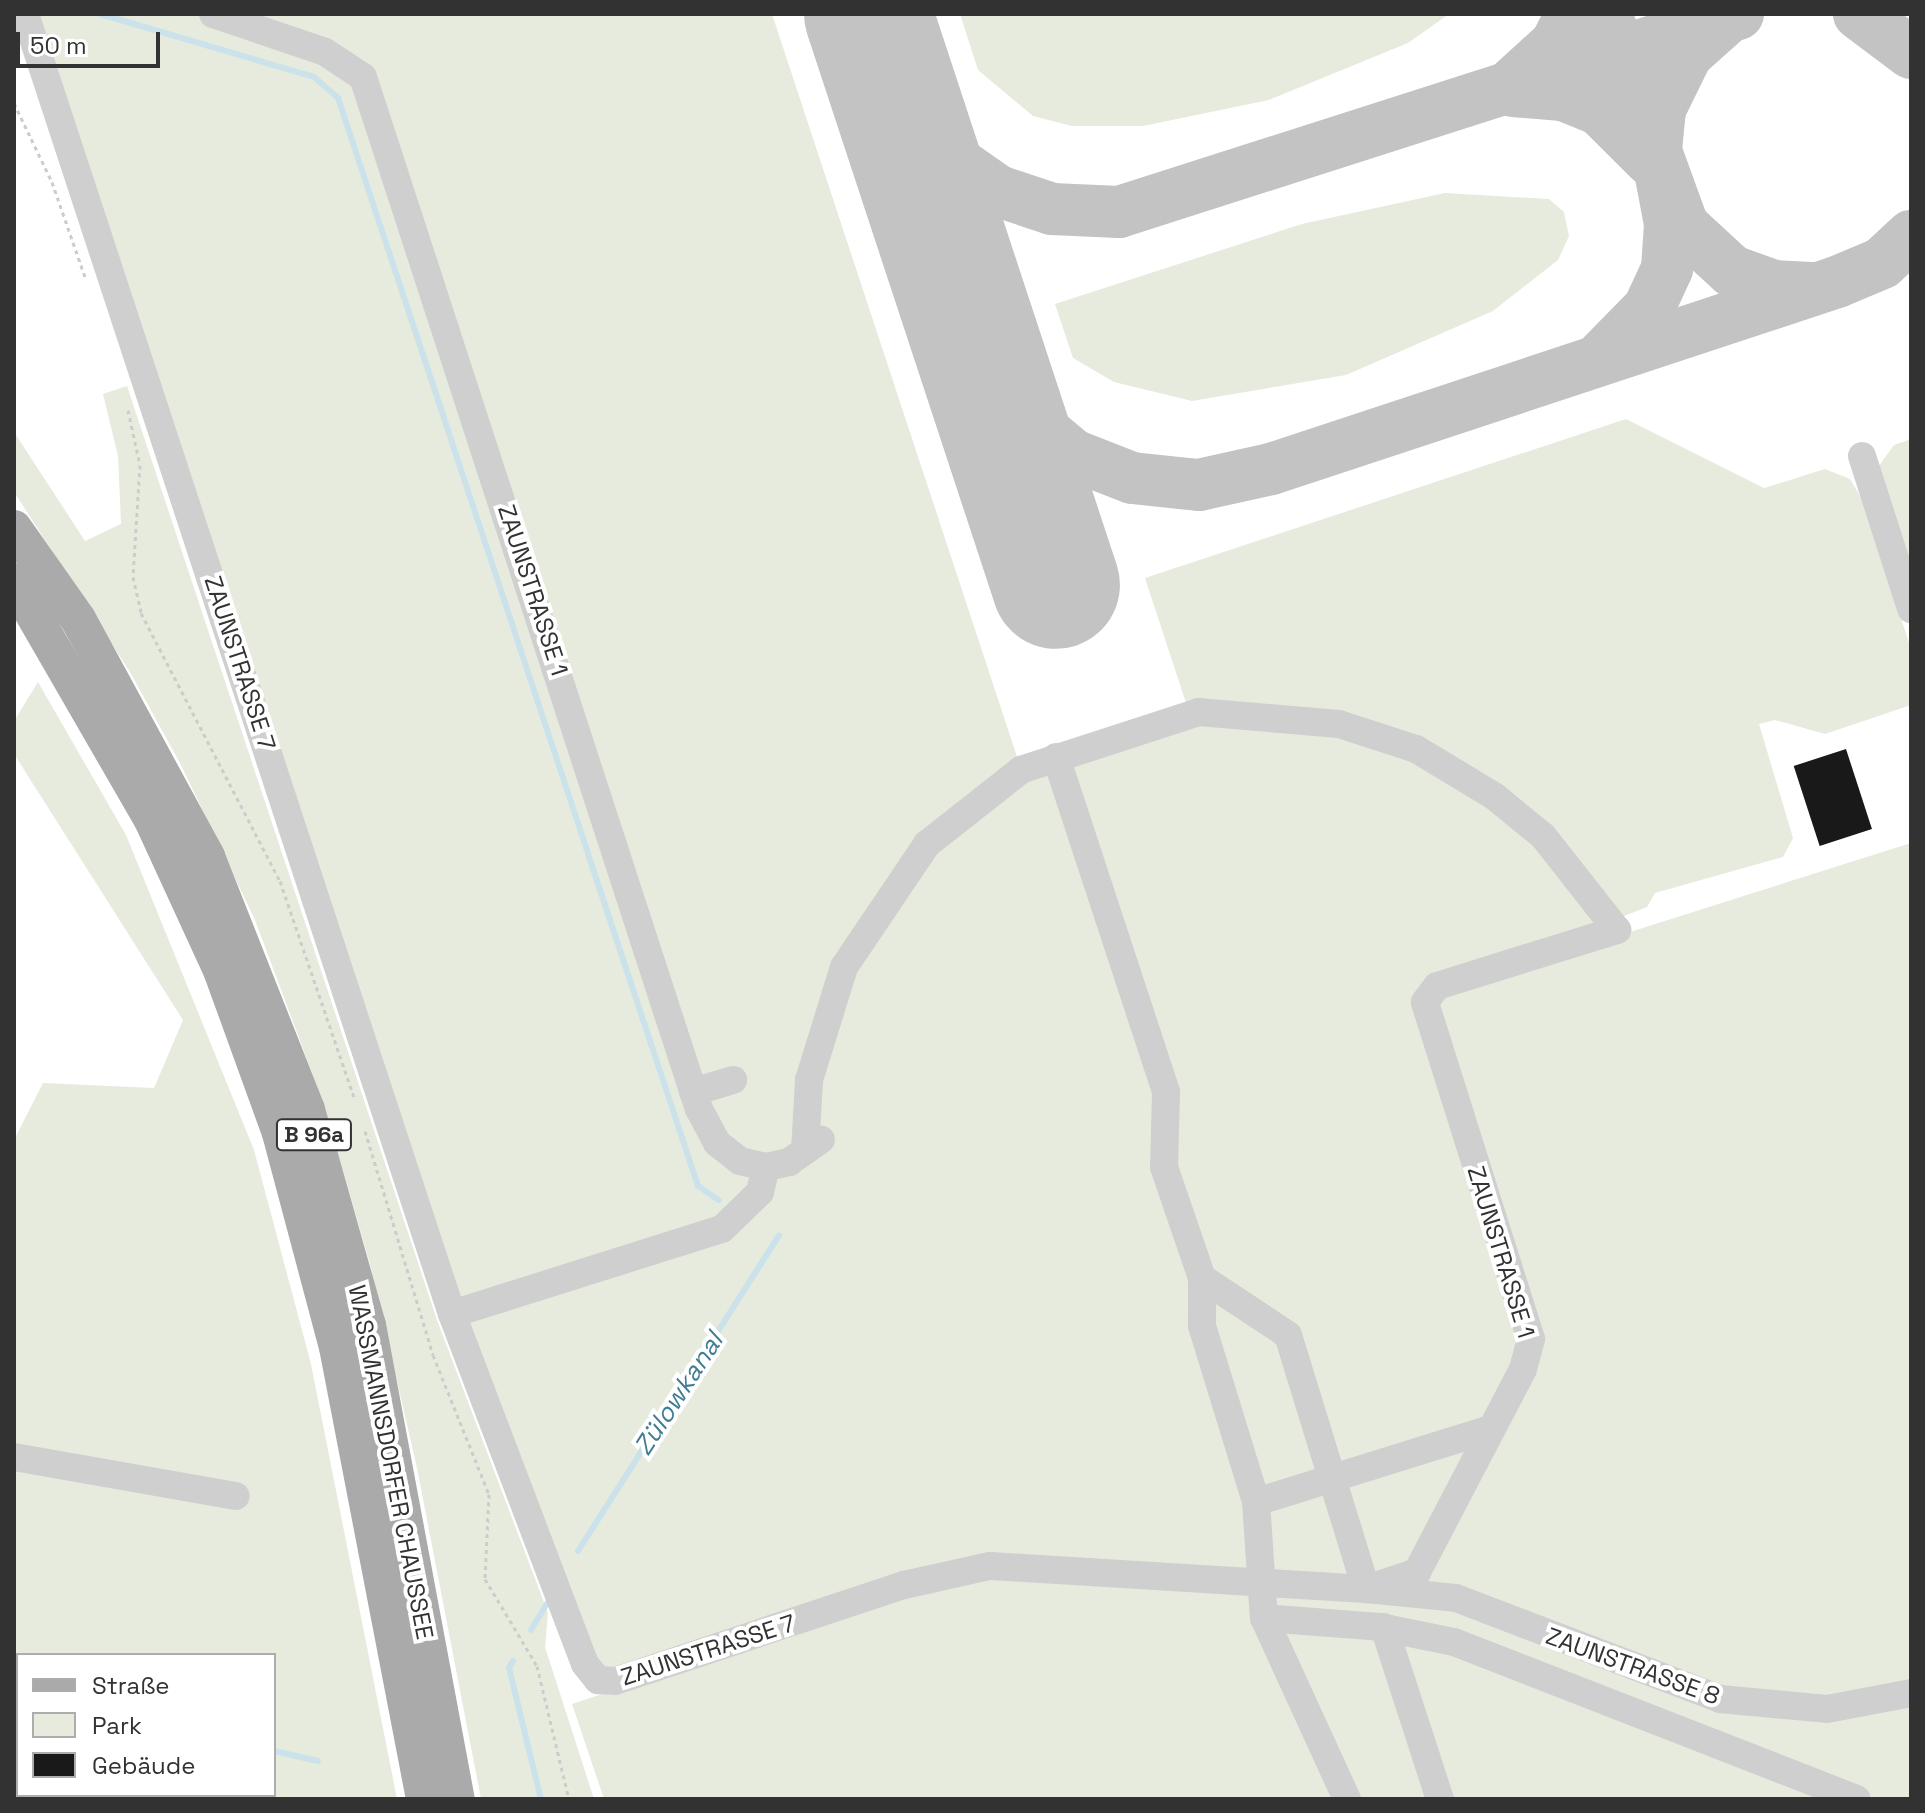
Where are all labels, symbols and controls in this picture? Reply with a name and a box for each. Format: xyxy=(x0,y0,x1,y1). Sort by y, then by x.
scale bar xyxy=(20,16,164,66)
text: 50 m xyxy=(30,30,87,61)
street label: ZAUNSTRASSE 1 xyxy=(492,501,574,679)
street label: ZAUNSTRASSE 7 xyxy=(198,572,282,754)
road number: B 96a xyxy=(274,1117,354,1153)
street label: ZAUNSTRASSE 1 xyxy=(1461,1163,1541,1341)
street label: WASSMANNSDORFER CHAUSSEE xyxy=(342,1282,440,1642)
water label: Zülowkanal xyxy=(628,1327,730,1461)
street label: ZAUNSTRASSE 7 xyxy=(617,1608,799,1692)
street label: ZAUNSTRASSE 8 xyxy=(1542,1621,1724,1711)
legend xyxy=(16,1653,276,1797)
text: Straße xyxy=(92,1670,169,1701)
text: Park xyxy=(92,1710,142,1741)
text: Gebäude xyxy=(92,1750,195,1781)

